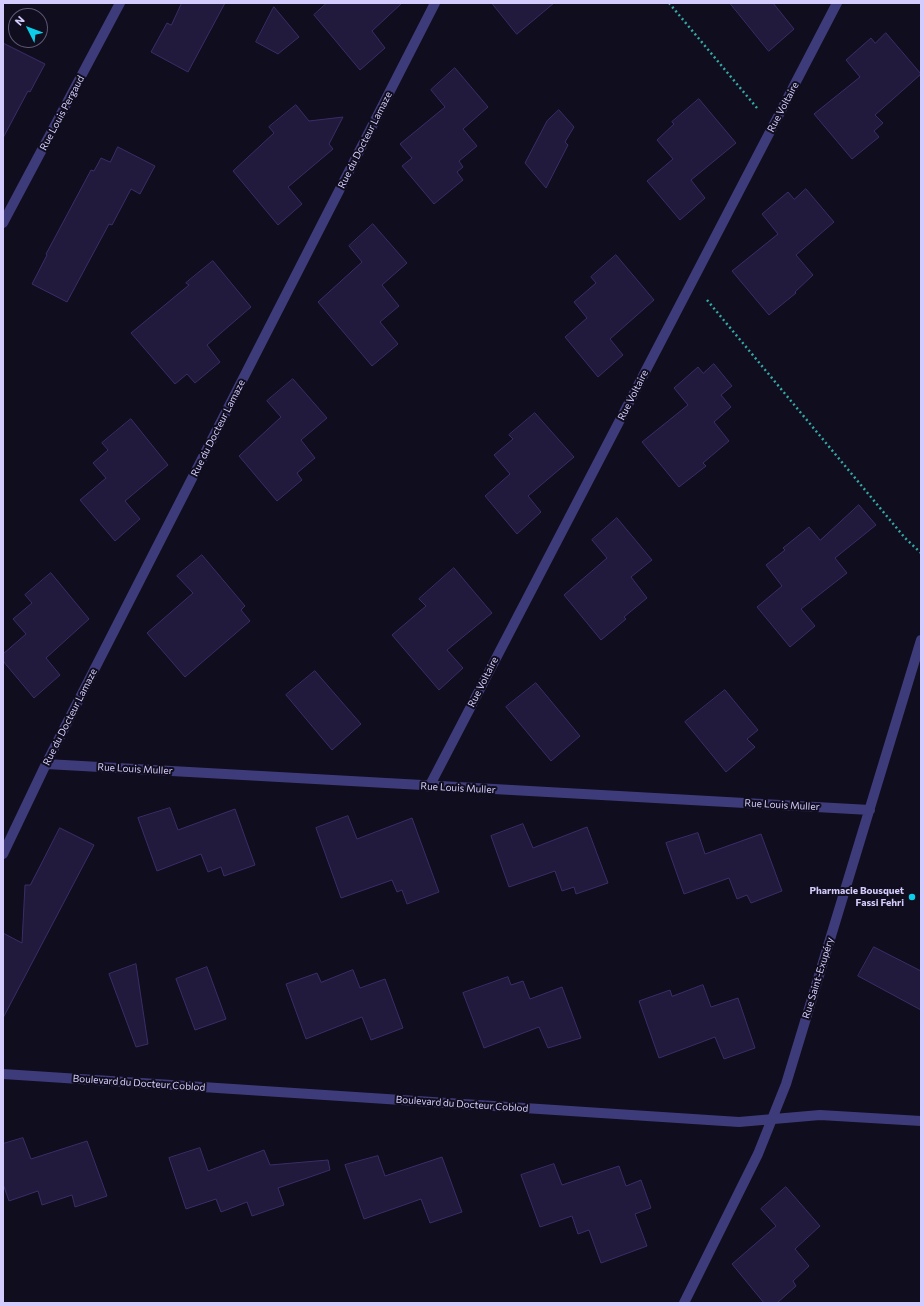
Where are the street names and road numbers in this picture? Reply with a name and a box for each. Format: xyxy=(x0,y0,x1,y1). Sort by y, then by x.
street label: Rue Louis Pergaud xyxy=(37,74,87,152)
street label: Rue Voltaire xyxy=(765,80,801,134)
street label: Rue du Docteur Lamaze xyxy=(335,90,395,190)
street label: Rue Voltaire xyxy=(615,368,651,422)
street label: Rue du Docteur Lamaze xyxy=(188,378,248,478)
street label: Rue Voltaire xyxy=(465,655,501,709)
street label: Rue du Docteur Lamaze xyxy=(40,667,100,767)
street label: Rue Louis Muller xyxy=(97,761,173,777)
street label: Rue Louis Muller xyxy=(420,780,496,796)
street label: Rue Louis Muller xyxy=(744,797,820,813)
street label: Rue Saint-Exupéry xyxy=(800,936,836,1020)
street label: Boulevard du Docteur Coblod xyxy=(72,1072,206,1094)
street label: Boulevard du Docteur Coblod xyxy=(395,1093,529,1115)

